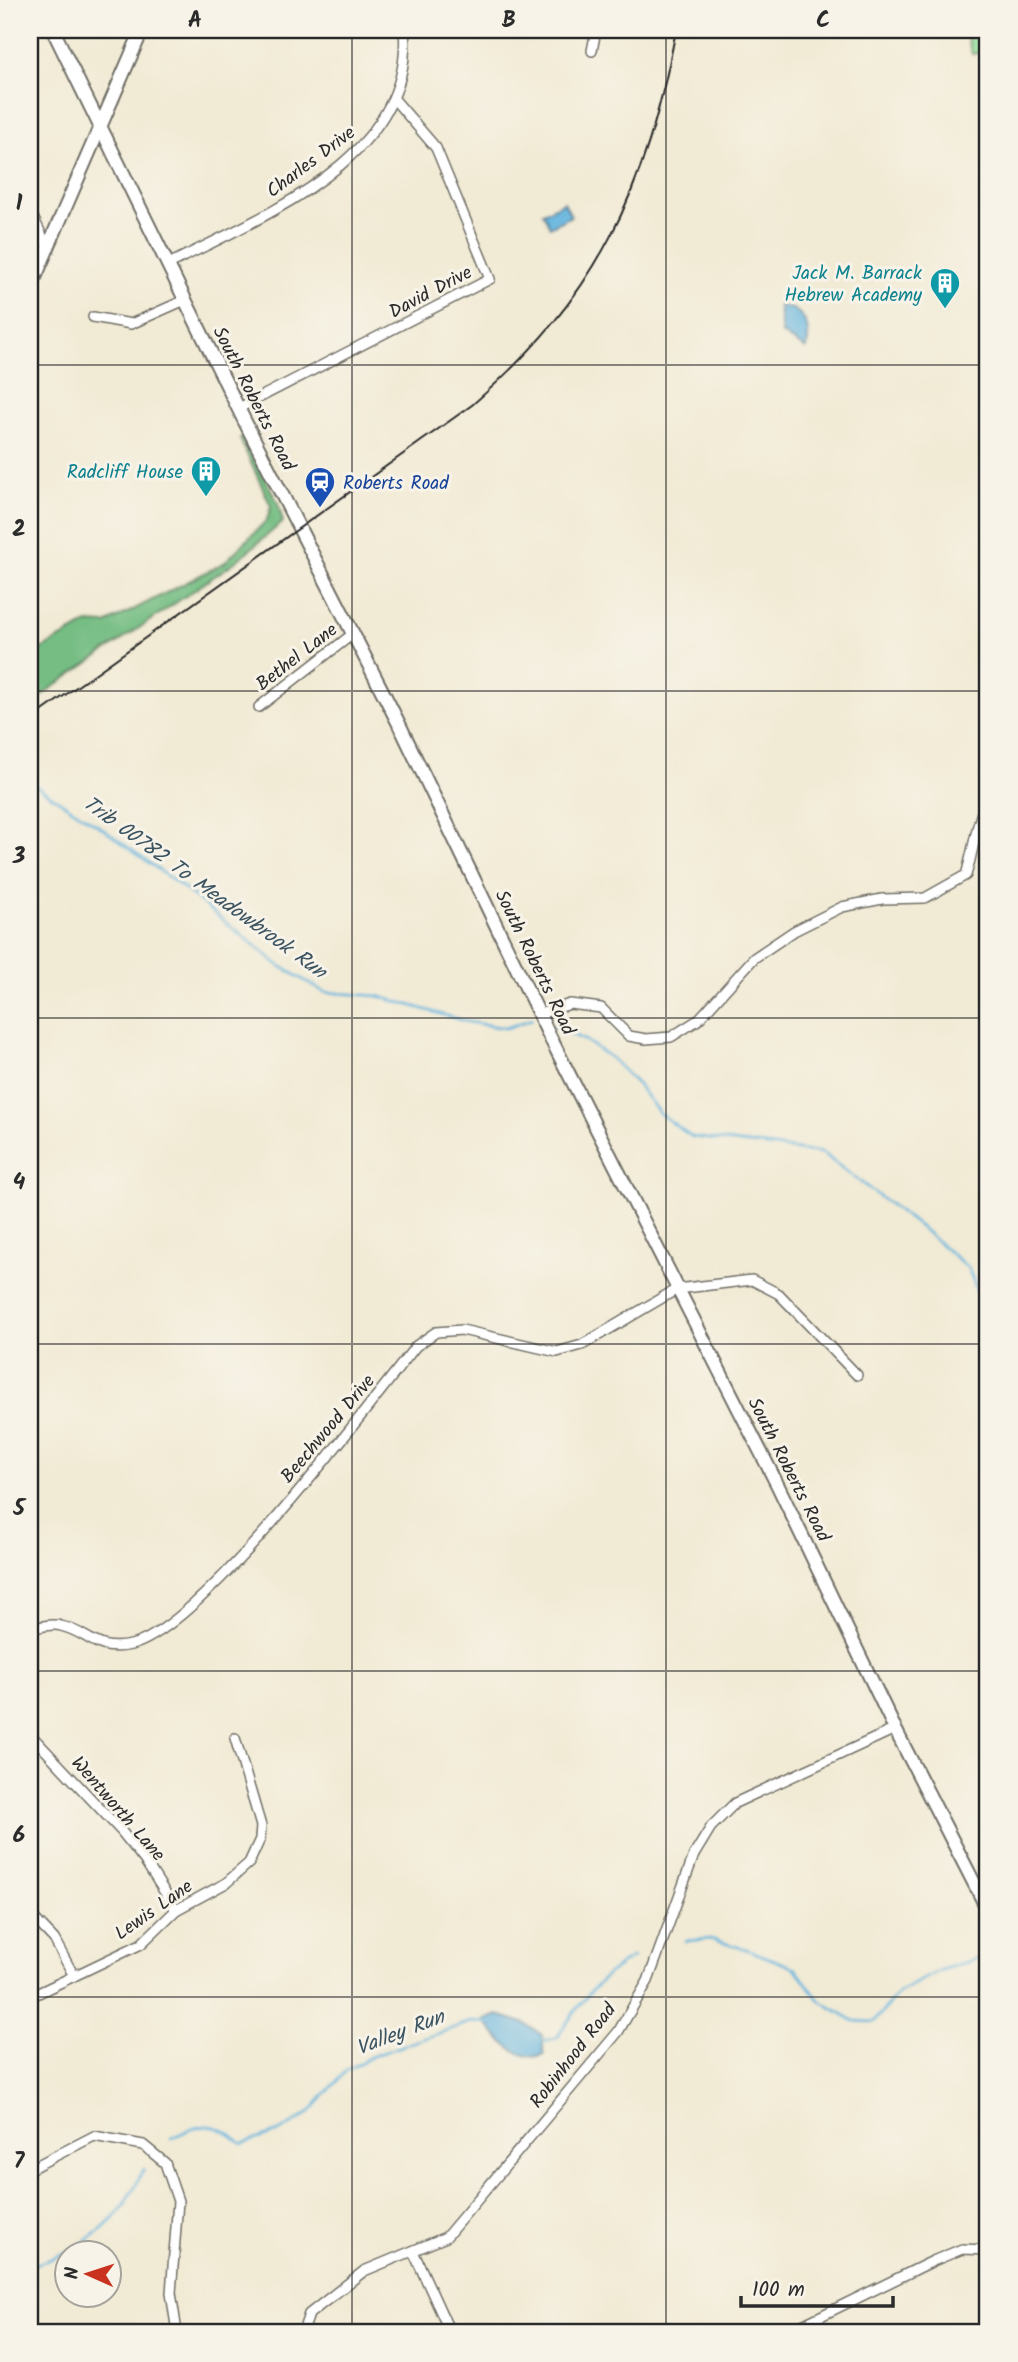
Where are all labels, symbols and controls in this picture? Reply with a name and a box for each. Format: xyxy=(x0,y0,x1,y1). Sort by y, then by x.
text: A xyxy=(188,3,202,39)
text: B xyxy=(502,3,516,39)
text: C xyxy=(816,3,830,39)
street label: Charles Drive xyxy=(260,119,363,206)
text: 1 xyxy=(16,186,23,222)
street label: David Drive xyxy=(384,258,478,327)
place label: Jack M. Barrack Hebrew Academy xyxy=(785,259,923,311)
building icon: Jack M. Barrack Hebrew Academy xyxy=(928,266,962,310)
street label: South Roberts Road xyxy=(204,321,303,477)
building icon: Radcliff House xyxy=(189,454,223,498)
place label: Radcliff House xyxy=(67,458,183,488)
station icon: Roberts Road xyxy=(303,465,337,509)
place label: Roberts Road xyxy=(343,469,449,499)
text: 2 xyxy=(12,512,26,548)
street label: Bethel Lane xyxy=(250,616,345,699)
water label: Trib 00782 To Meadowbrook Run xyxy=(75,788,334,989)
text: 3 xyxy=(12,839,26,875)
street label: South Roberts Road xyxy=(486,885,583,1041)
text: 4 xyxy=(13,1165,26,1201)
street label: Beechwood Drive xyxy=(274,1368,384,1490)
street label: South Roberts Road xyxy=(739,1392,838,1548)
text: 5 xyxy=(12,1491,27,1527)
street label: Wentworth Lane xyxy=(63,1750,172,1869)
text: 6 xyxy=(13,1818,25,1854)
street label: Lewis Lane xyxy=(109,1872,200,1949)
street label: Robinhood Road xyxy=(523,1997,625,2115)
water label: Valley Run xyxy=(351,2001,451,2065)
text: 7 xyxy=(14,2144,26,2180)
north arrow xyxy=(52,2240,122,2310)
scale bar xyxy=(741,2264,894,2308)
text: N xyxy=(58,2266,88,2280)
text: 100 m xyxy=(752,2274,805,2307)

